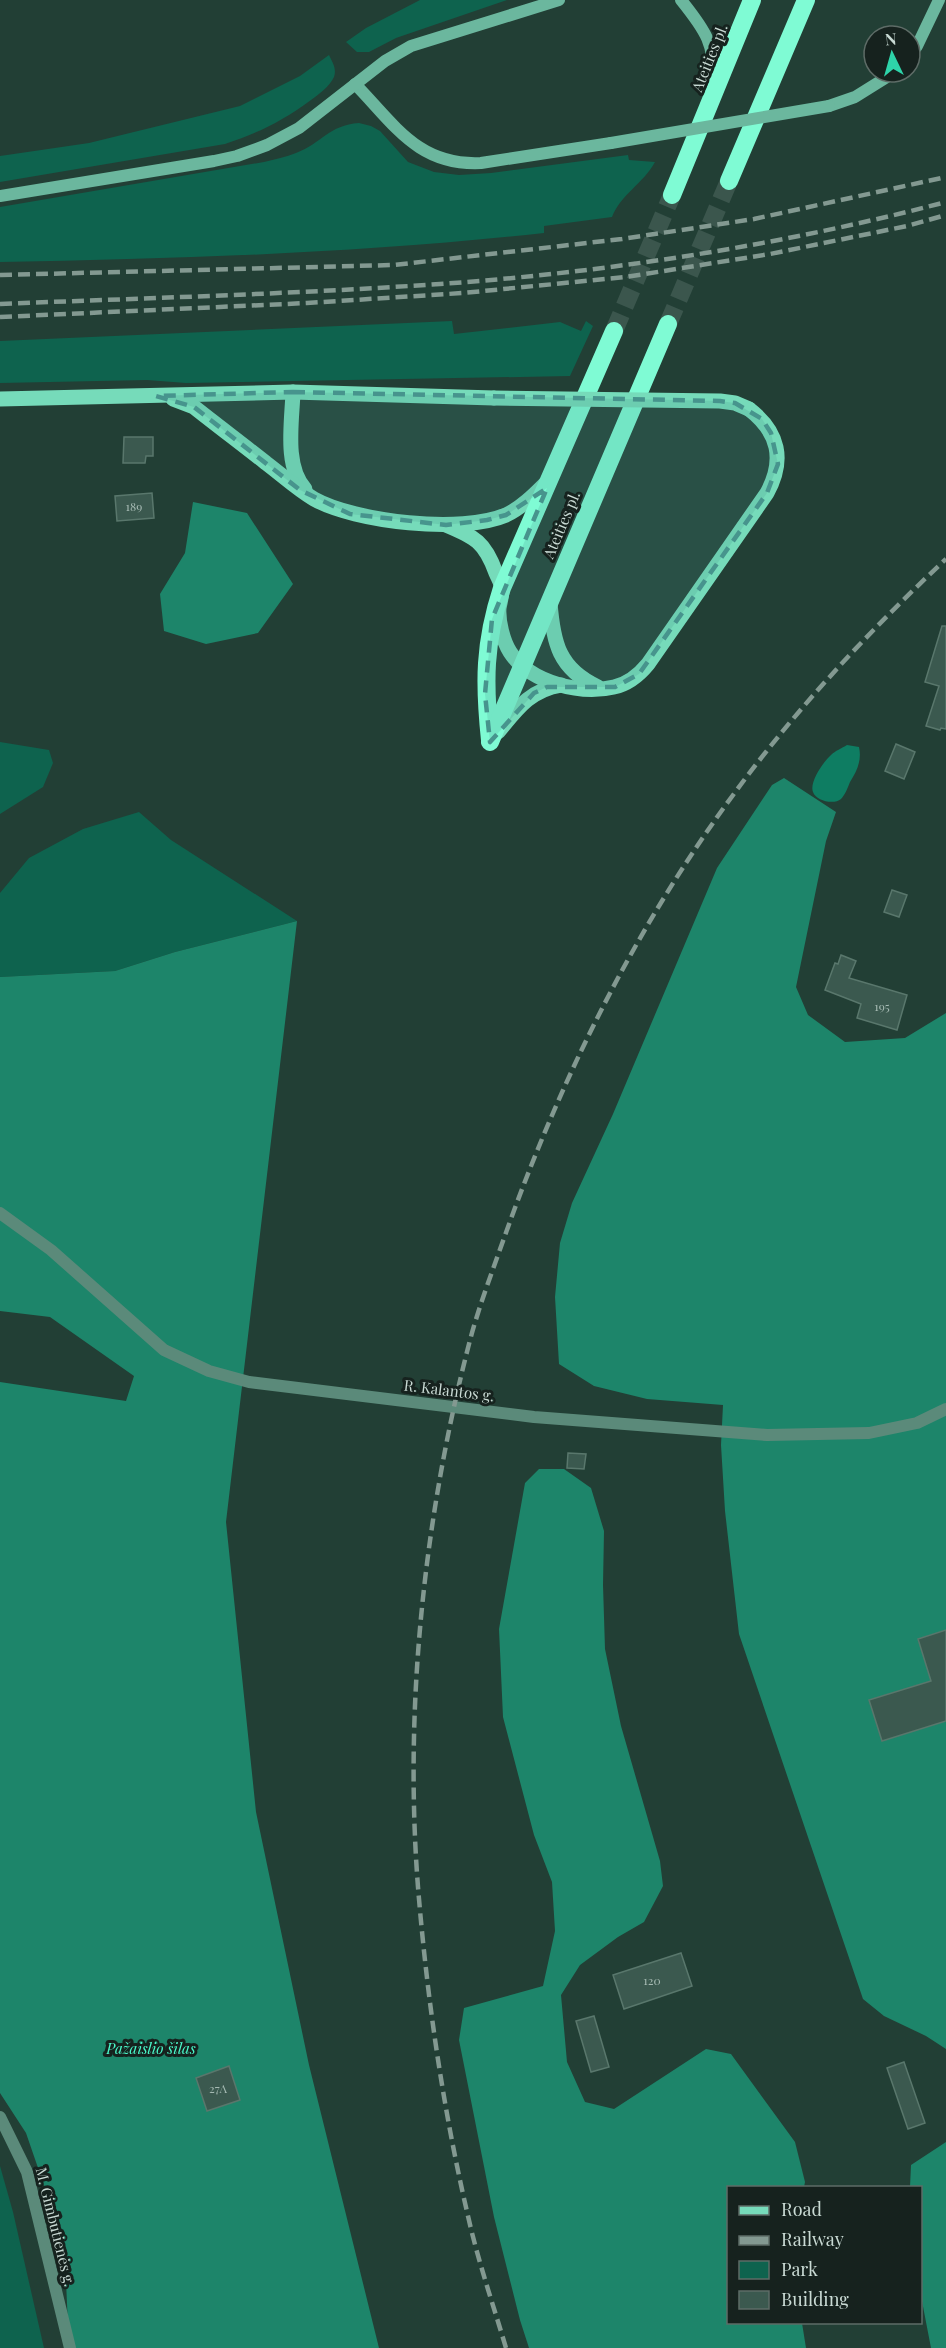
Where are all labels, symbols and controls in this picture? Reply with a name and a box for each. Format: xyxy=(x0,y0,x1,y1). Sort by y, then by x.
street label: Ateities pl. xyxy=(686,21,732,95)
north arrow xyxy=(862,24,922,84)
text: N xyxy=(884,28,898,50)
street label: Ateities pl. xyxy=(538,488,584,562)
house number: 189 xyxy=(126,498,142,514)
house number: 195 xyxy=(874,998,890,1014)
street label: R. Kalantos g. xyxy=(403,1375,495,1405)
house number: 120 xyxy=(643,1972,661,1988)
park label: Pažaislio šilas xyxy=(105,2038,196,2058)
house number: 27A xyxy=(209,2080,228,2096)
street label: M. Gimbutienės g. xyxy=(32,2165,80,2288)
legend xyxy=(727,2186,922,2324)
text: Road xyxy=(781,2197,822,2221)
text: Railway xyxy=(781,2227,844,2251)
text: Park xyxy=(781,2257,818,2281)
text: Building xyxy=(781,2287,849,2311)

